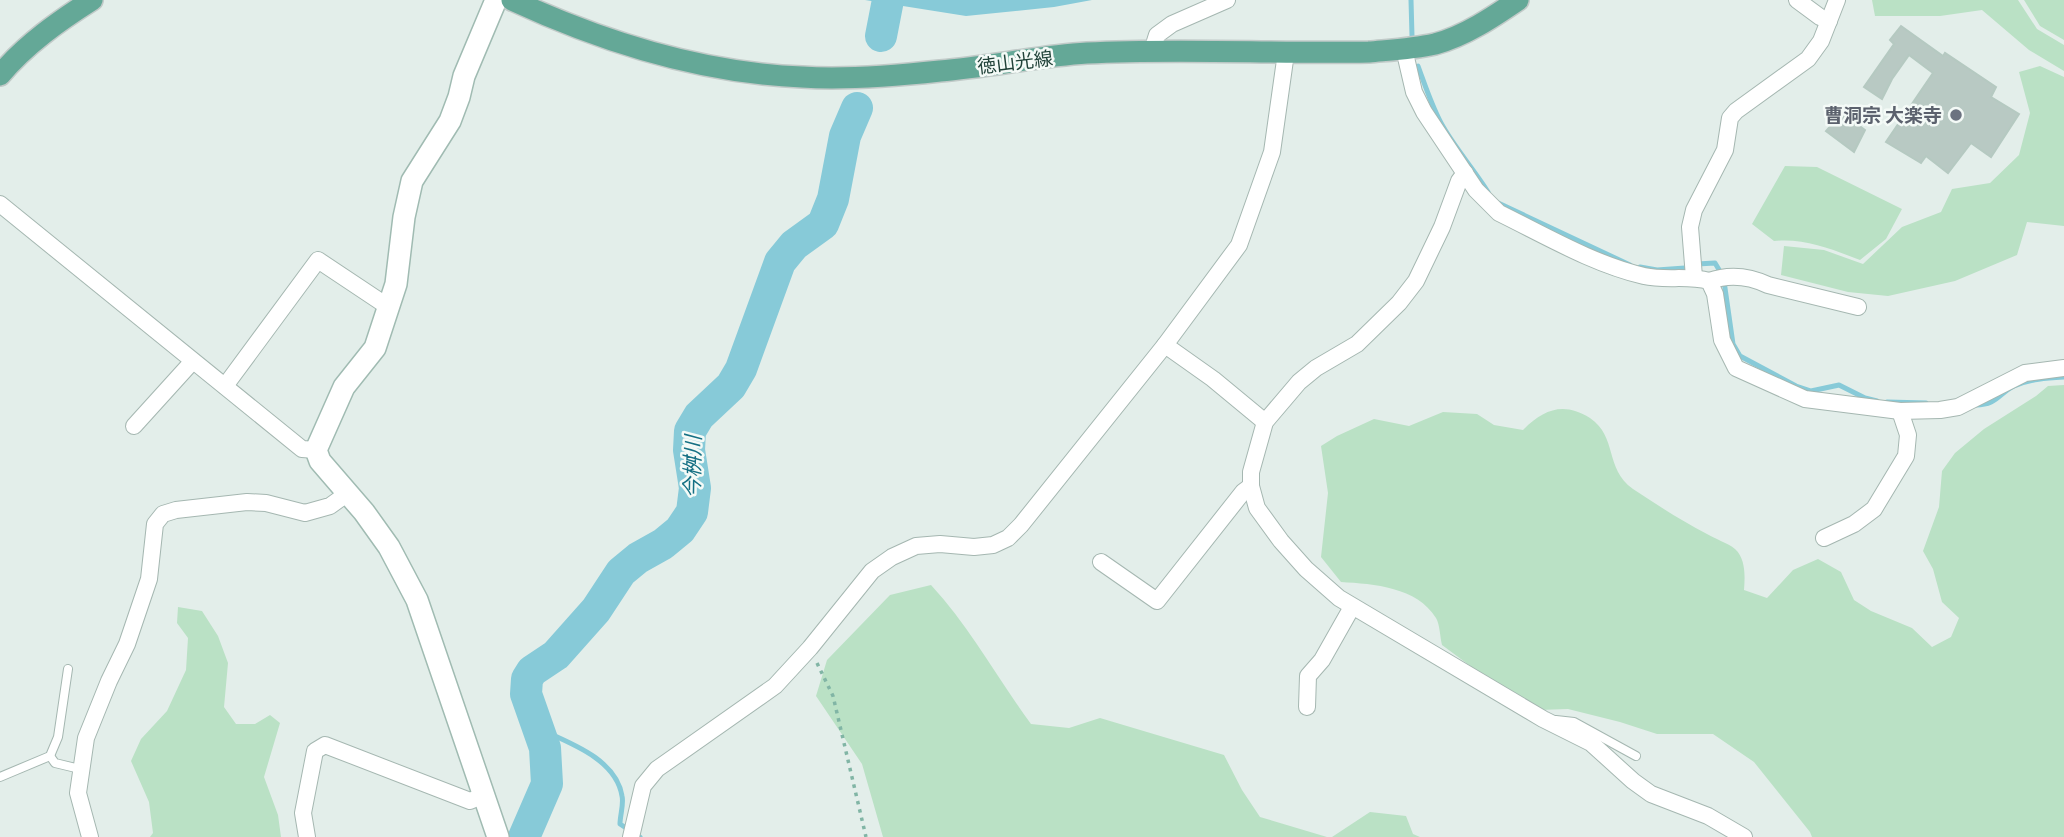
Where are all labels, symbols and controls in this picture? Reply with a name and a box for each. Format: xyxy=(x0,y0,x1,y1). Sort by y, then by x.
street label: 徳山光線 xyxy=(976,45,1054,78)
place label: 曹洞宗 大楽寺 xyxy=(1824,103,1942,126)
marker: 曹洞宗 大楽寺 xyxy=(1948,107,1964,123)
water label: 今桝川 xyxy=(678,433,705,499)

